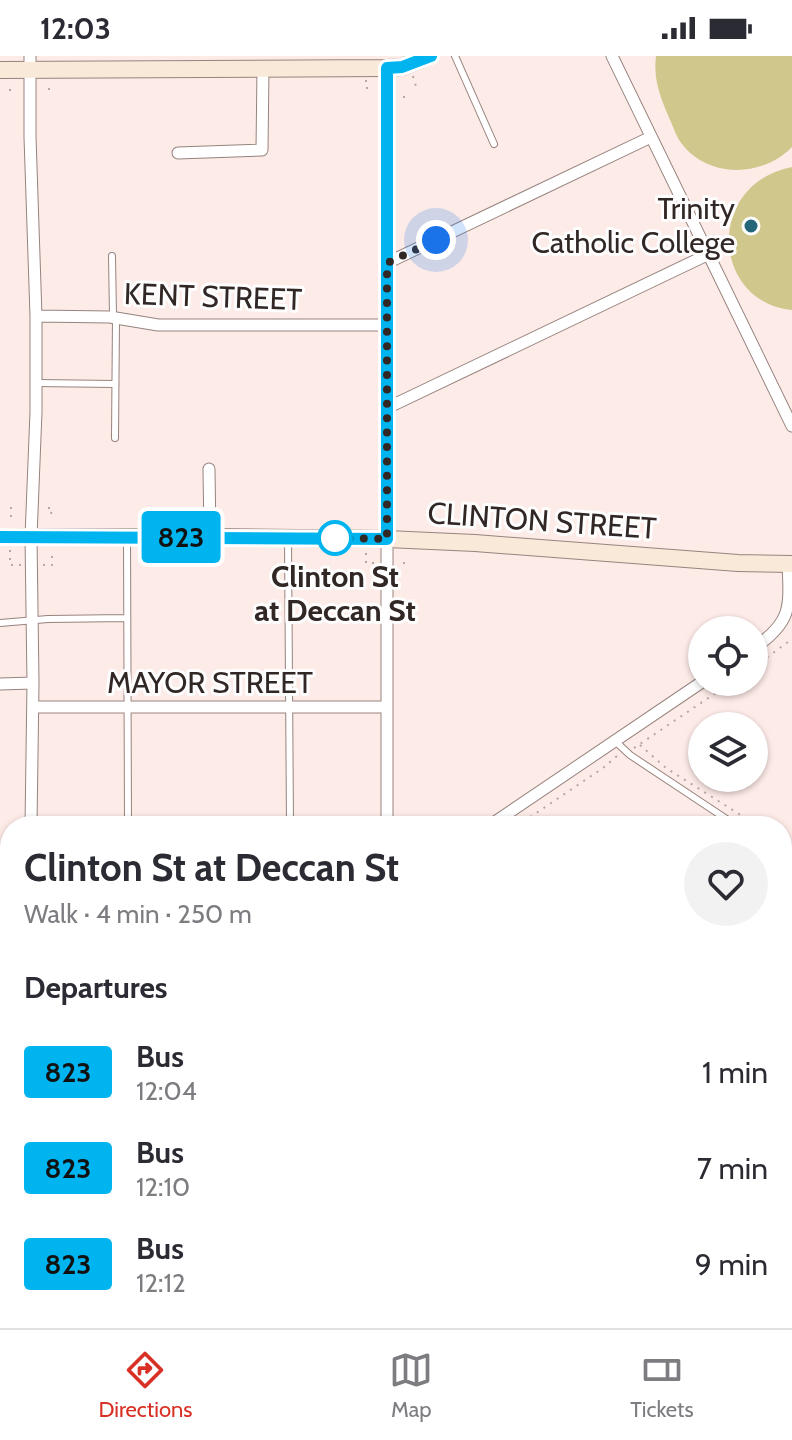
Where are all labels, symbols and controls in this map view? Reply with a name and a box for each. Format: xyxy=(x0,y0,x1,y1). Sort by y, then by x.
text: 12:03 xyxy=(40,10,111,47)
place label: Trinity Catholic College xyxy=(532,190,735,261)
marker: Trinity Catholic College xyxy=(742,217,760,235)
your location xyxy=(416,220,456,260)
street label: KENT STREET xyxy=(123,275,303,318)
street label: CLINTON STREET xyxy=(426,494,658,547)
line badge: 823 xyxy=(135,511,227,563)
text: 823 xyxy=(158,520,204,554)
marker: Clinton St at Deccan St xyxy=(318,521,352,555)
place label: Clinton St at Deccan St xyxy=(254,558,416,629)
map controls xyxy=(688,616,768,792)
button: locate xyxy=(688,616,768,696)
street label: MAYOR STREET xyxy=(107,664,313,701)
button: layers xyxy=(688,712,768,792)
button: heart xyxy=(684,842,768,926)
text: Clinton St at Deccan St xyxy=(24,844,399,891)
text: Walk · 4 min · 250 m xyxy=(24,898,252,930)
text: Departures xyxy=(24,969,168,1006)
text: Bus xyxy=(136,1038,184,1075)
text: 1 min xyxy=(702,1054,768,1091)
text: 823 xyxy=(45,1055,91,1089)
text: 12:04 xyxy=(136,1075,197,1107)
text: Bus xyxy=(136,1134,184,1171)
text: 7 min xyxy=(697,1150,768,1187)
text: 823 xyxy=(45,1151,91,1185)
text: 12:10 xyxy=(136,1171,190,1203)
text: Bus xyxy=(136,1230,184,1267)
text: 9 min xyxy=(695,1246,768,1283)
text: 823 xyxy=(45,1247,91,1281)
text: 12:12 xyxy=(136,1267,186,1299)
tab: Directions xyxy=(98,1348,192,1423)
tab: Map xyxy=(389,1348,433,1423)
tab: Tickets xyxy=(630,1348,694,1423)

